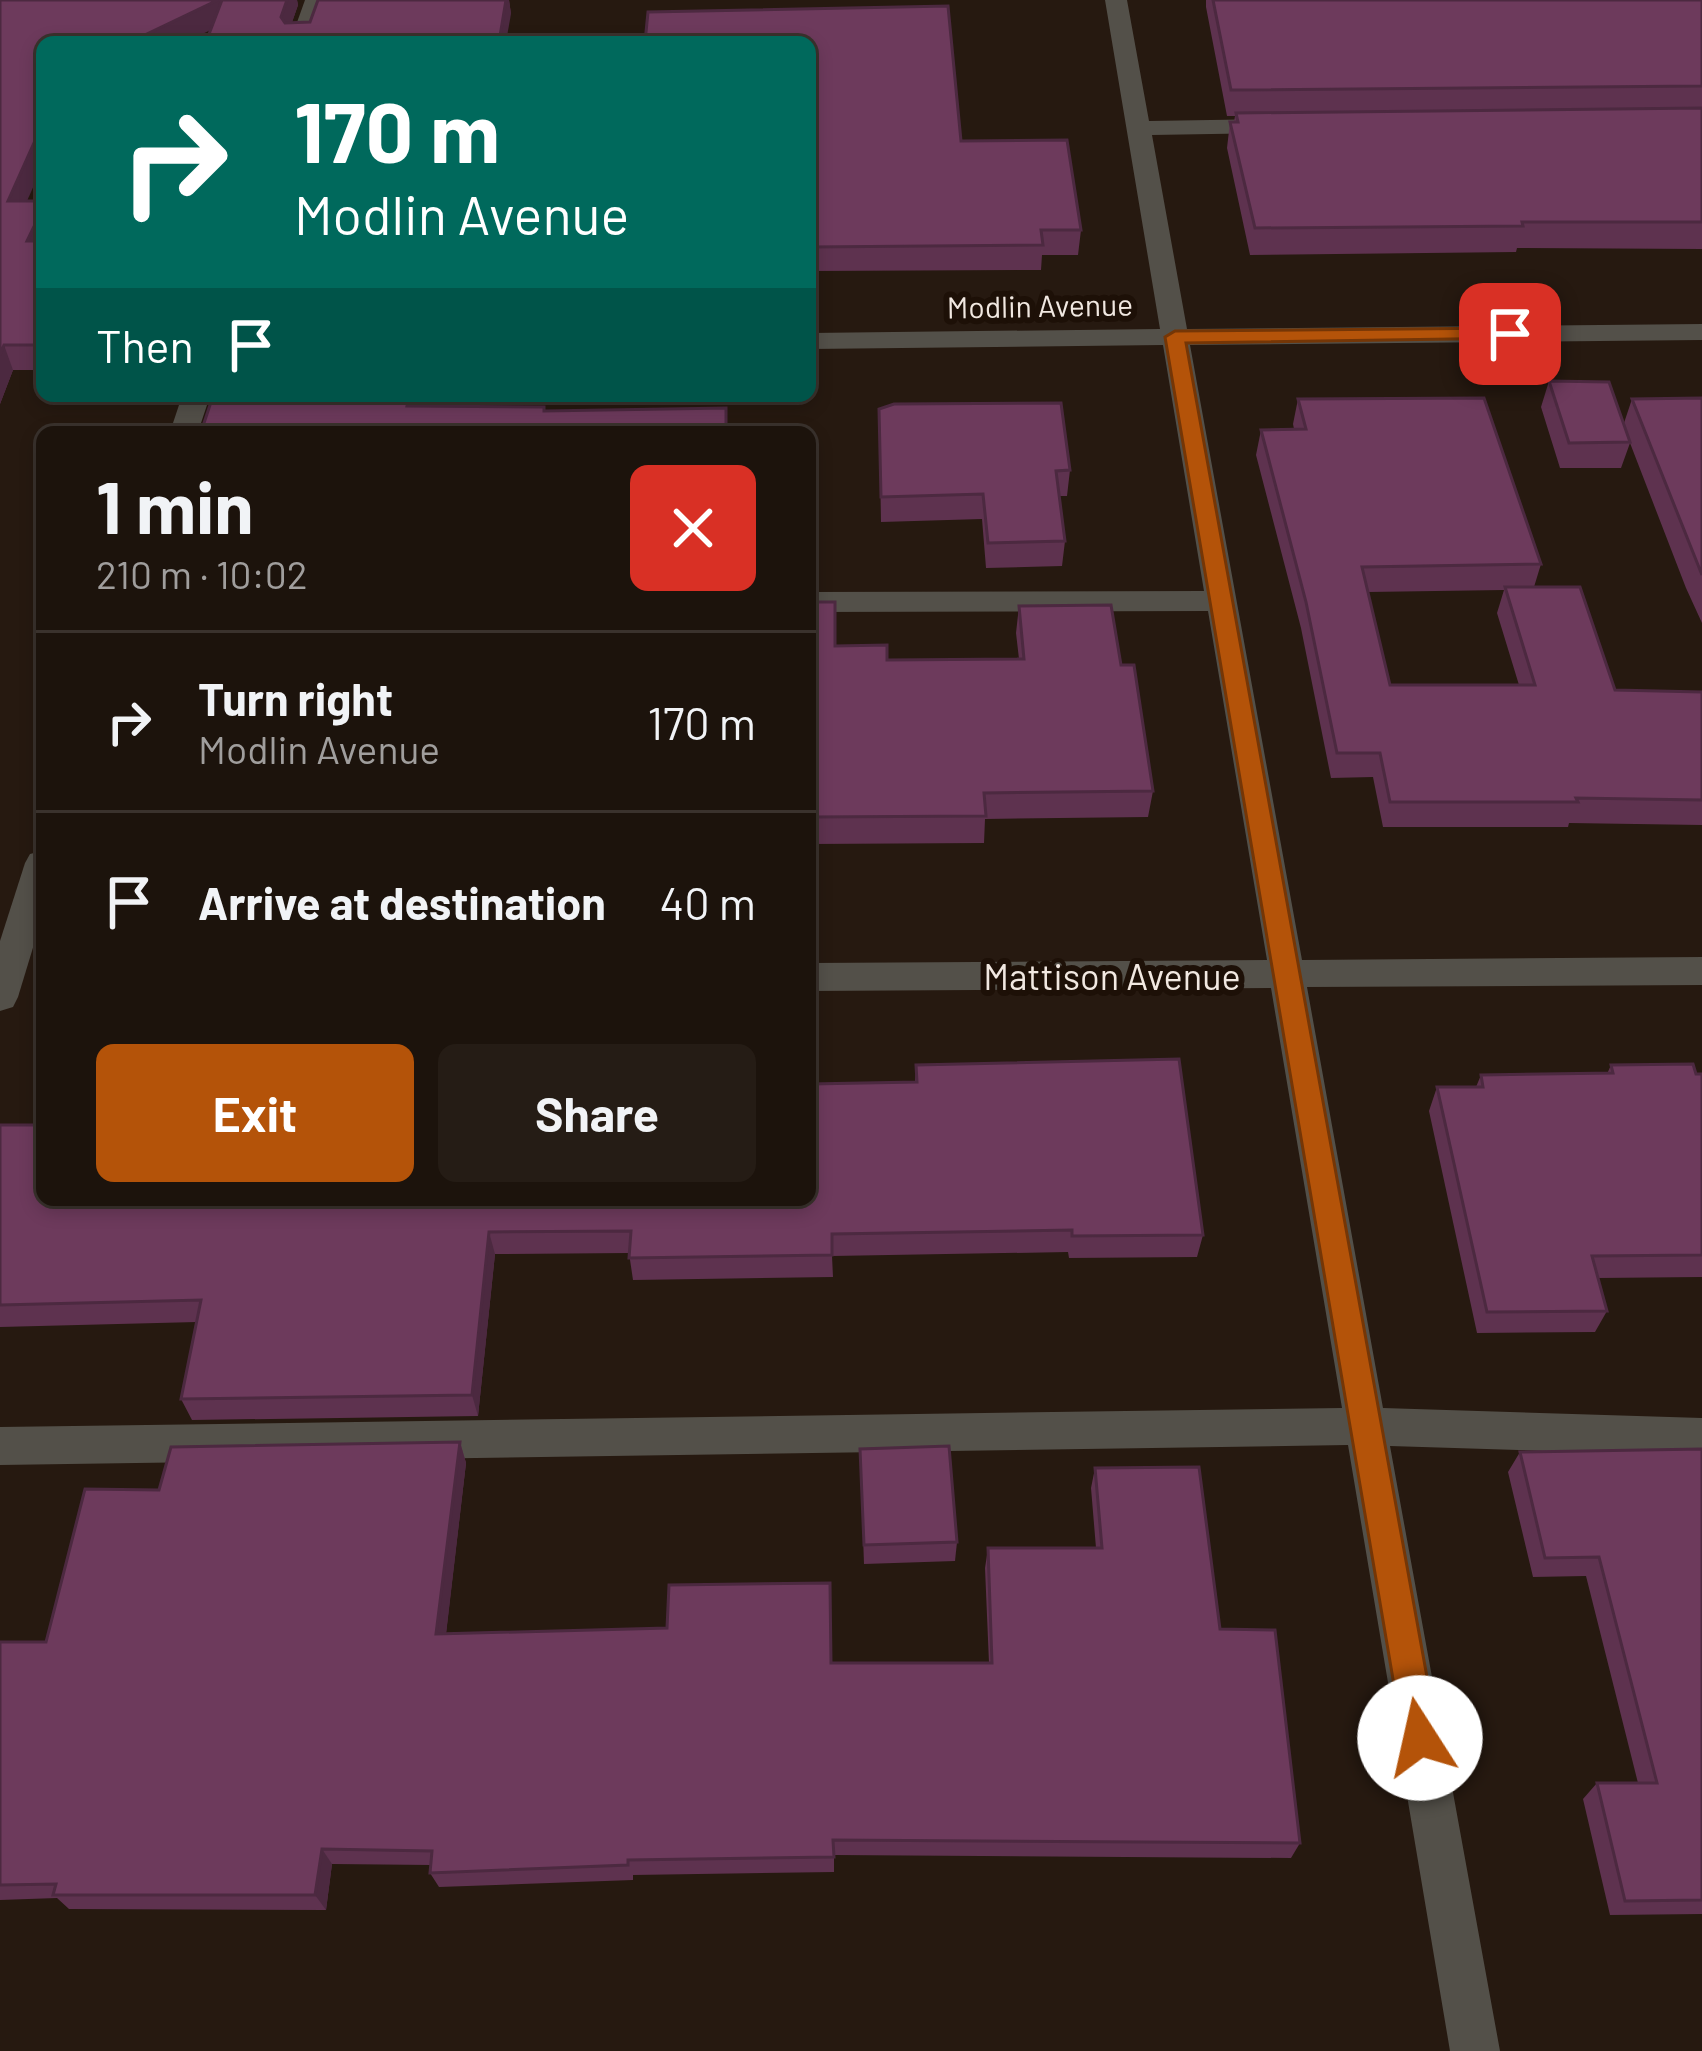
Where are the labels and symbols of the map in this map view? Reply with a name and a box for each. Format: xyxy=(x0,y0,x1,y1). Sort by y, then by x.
pin xyxy=(1459,283,1561,385)
street label: Modlin Avenue xyxy=(947,285,1133,325)
street label: Mattison Avenue xyxy=(983,954,1241,997)
position arrow xyxy=(1357,1675,1483,1801)

